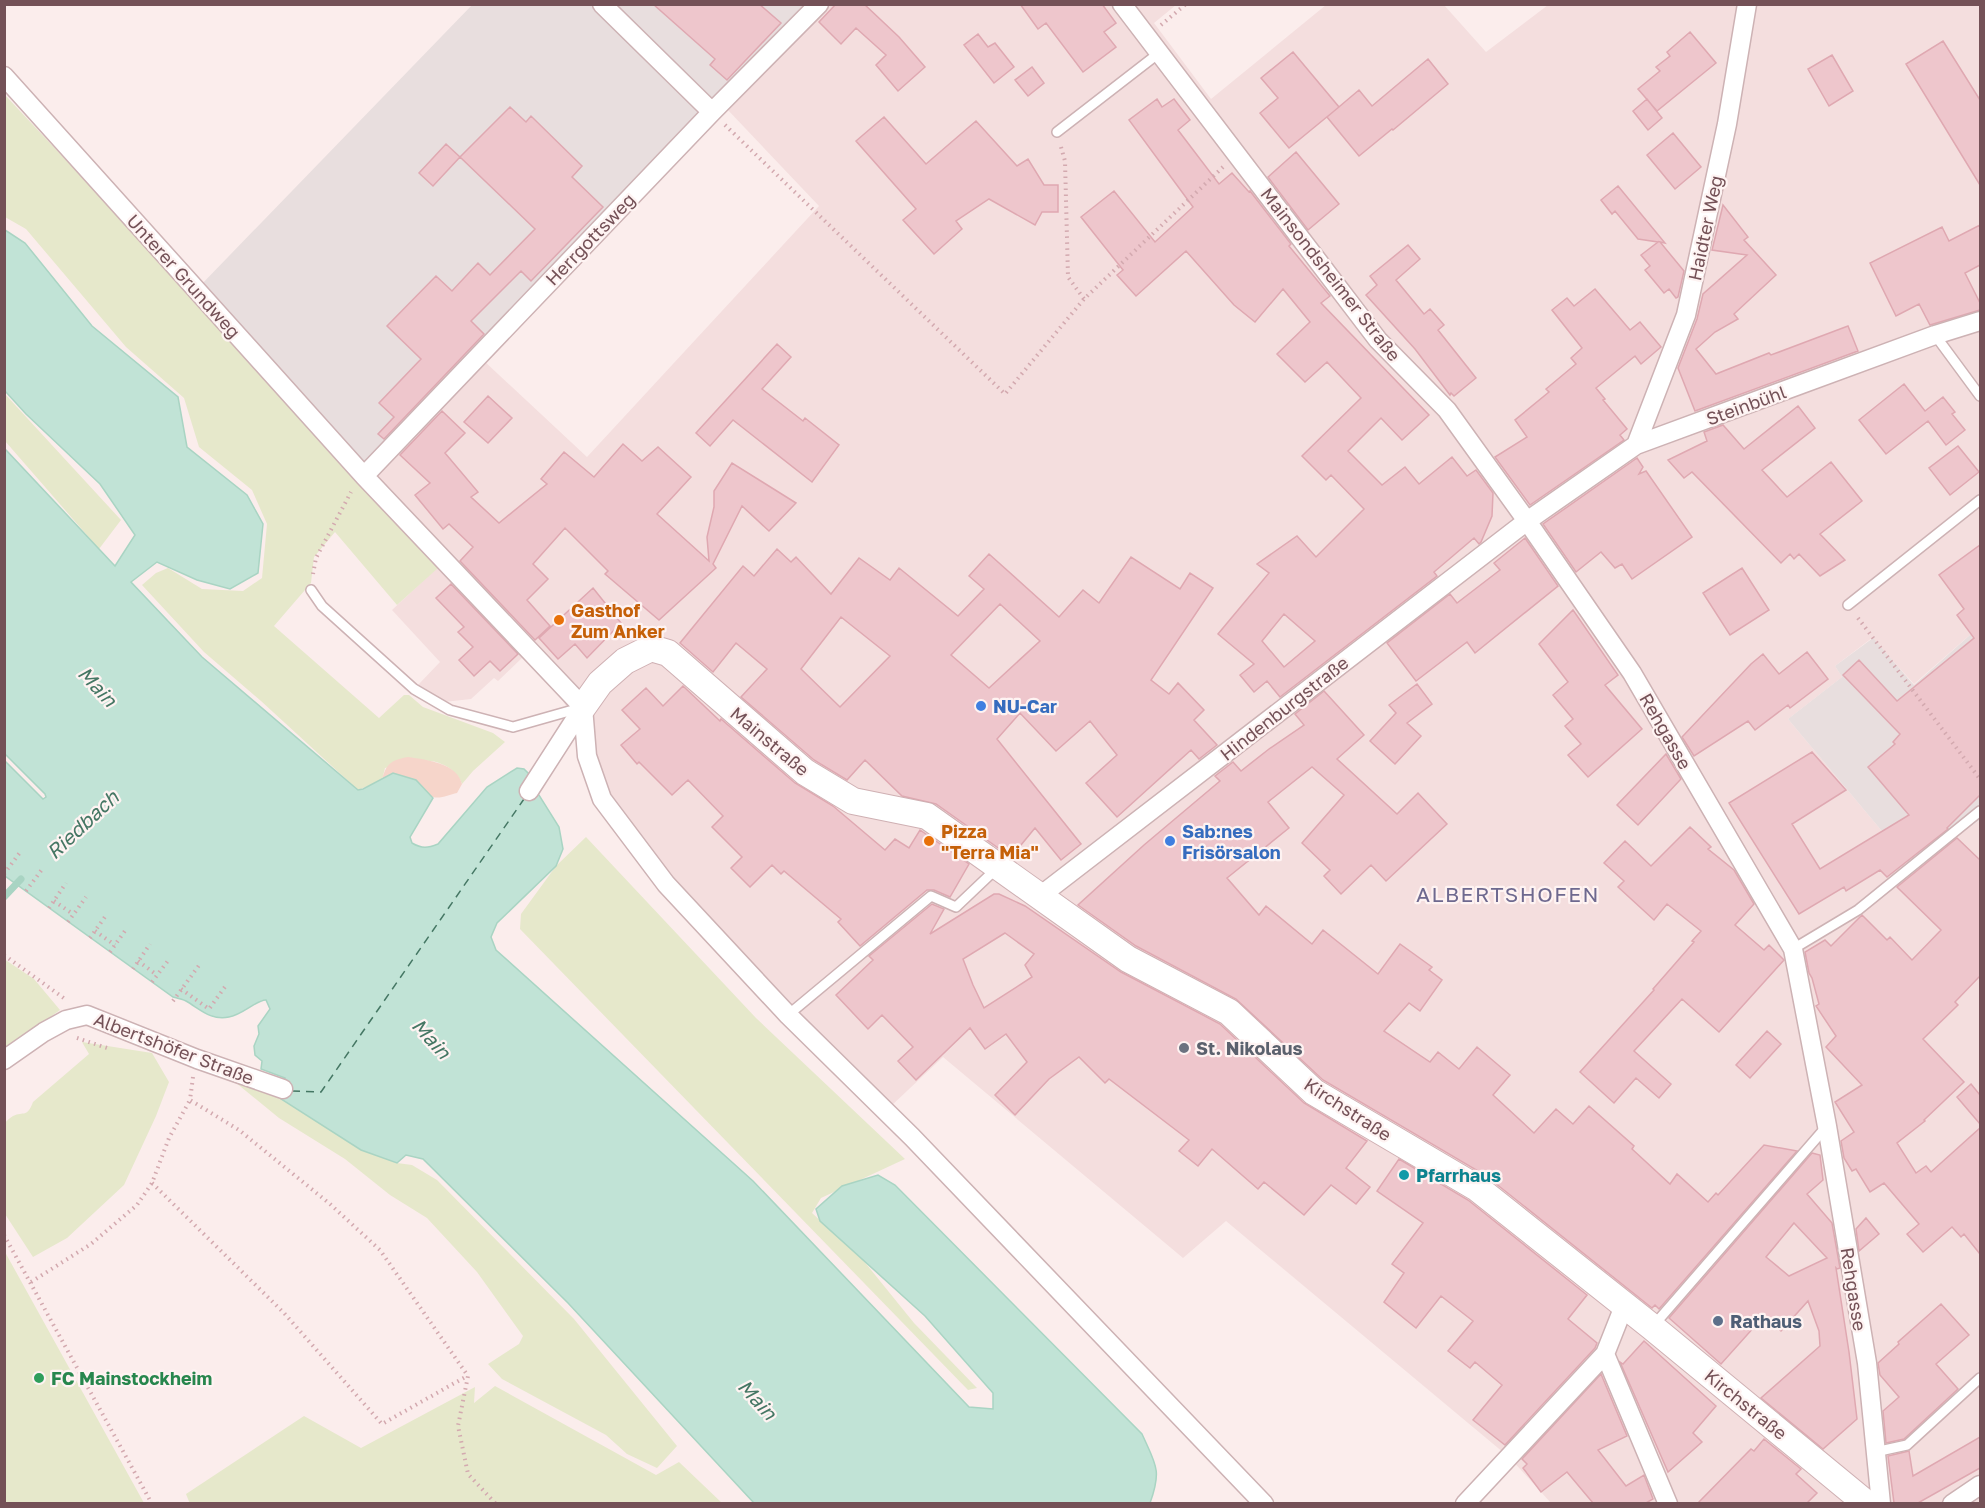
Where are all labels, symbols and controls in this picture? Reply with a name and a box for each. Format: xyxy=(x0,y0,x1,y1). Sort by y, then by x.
street label: Haidter Weg xyxy=(1683,173,1727,283)
street label: Mainsondsheimer Straße xyxy=(1256,183,1406,365)
street label: Herrgottsweg xyxy=(541,188,639,290)
street label: Unterer Grundweg xyxy=(123,210,245,342)
street label: Steinbühl xyxy=(1703,380,1789,430)
place label: Gasthof Zum Anker xyxy=(571,599,665,642)
marker: Gasthof Zum Anker xyxy=(552,613,566,627)
street label: Hindenburgstraße xyxy=(1216,651,1352,765)
water label: Main xyxy=(73,661,123,712)
street label: Rehgasse xyxy=(1635,689,1697,773)
place label: NU-Car xyxy=(993,695,1057,717)
marker: NU-Car xyxy=(974,699,988,713)
street label: Mainstraße xyxy=(726,702,814,780)
water label: Riedbach xyxy=(41,784,123,863)
place label: Pizza "Terra Mia" xyxy=(941,820,1039,863)
place label: Sab:nes Frisörsalon xyxy=(1182,820,1281,863)
marker: Pizza "Terra Mia" xyxy=(922,834,936,848)
marker: Sab:nes Frisörsalon xyxy=(1163,834,1177,848)
district label: ALBERTSHOFEN xyxy=(1416,881,1600,907)
street label: Albertshöfer Straße xyxy=(91,1007,257,1089)
water label: Main xyxy=(408,1013,457,1064)
place label: St. Nikolaus xyxy=(1196,1037,1303,1059)
marker: St. Nikolaus xyxy=(1177,1041,1191,1055)
street label: Kirchstraße xyxy=(1300,1073,1396,1145)
place label: Pfarrhaus xyxy=(1416,1164,1501,1186)
marker: Pfarrhaus xyxy=(1397,1168,1411,1182)
street label: Rehgasse xyxy=(1837,1246,1871,1332)
place label: Rathaus xyxy=(1730,1310,1802,1332)
marker: Rathaus xyxy=(1711,1314,1725,1328)
street label: Kirchstraße xyxy=(1700,1364,1792,1444)
place label: FC Mainstockheim xyxy=(51,1367,212,1389)
marker: FC Mainstockheim xyxy=(32,1371,46,1385)
water label: Main xyxy=(734,1374,783,1425)

